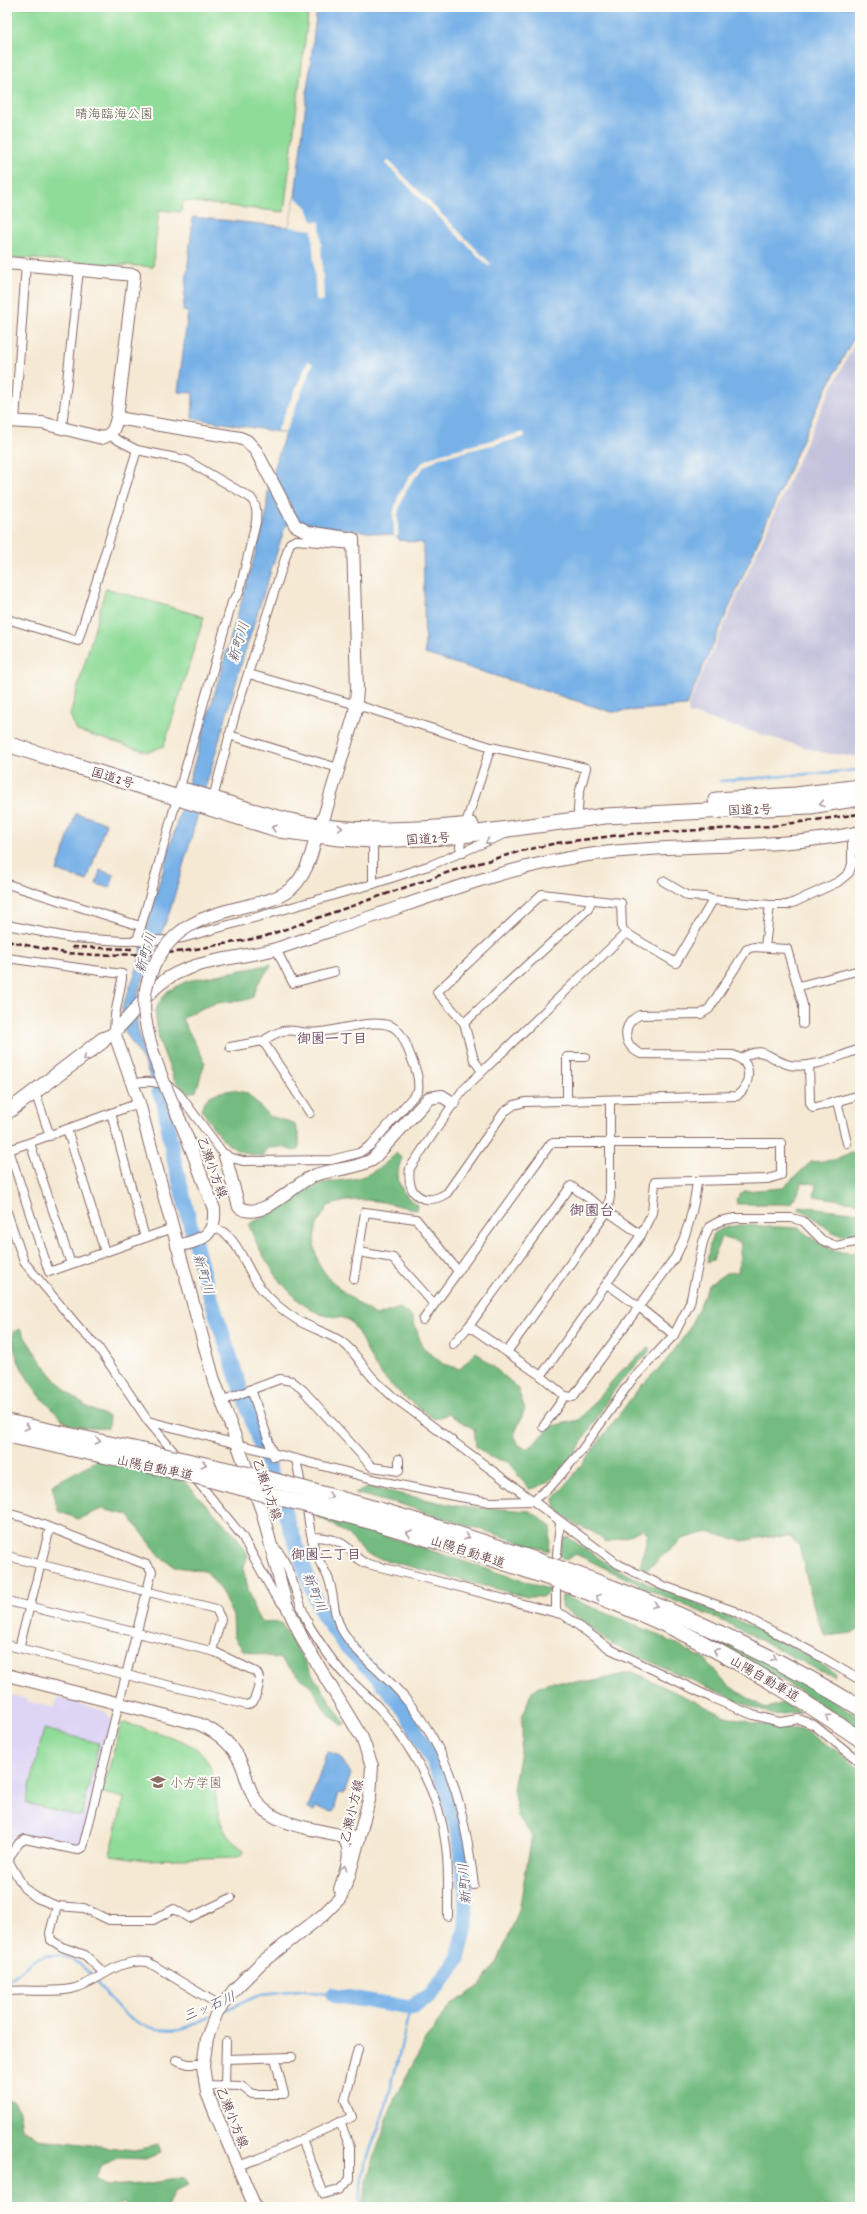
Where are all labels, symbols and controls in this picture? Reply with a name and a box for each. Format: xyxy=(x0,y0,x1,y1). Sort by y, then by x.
park label: 晴海臨海公園 xyxy=(75,106,153,125)
water label: 新町川 xyxy=(224,620,256,666)
street label: 国道2号 xyxy=(88,764,136,795)
one-way arrow xyxy=(818,800,825,808)
street label: 国道2号 xyxy=(727,801,773,822)
one-way arrow xyxy=(337,823,343,832)
one-way arrow xyxy=(271,824,278,833)
street label: 国道2号 xyxy=(405,829,451,852)
one-way arrow xyxy=(484,837,491,845)
water label: 新町川 xyxy=(131,931,163,977)
district label: 御園一丁目 xyxy=(297,1030,367,1050)
one-way arrow xyxy=(83,1053,90,1060)
street label: 乙瀬小方線 xyxy=(191,1134,231,1203)
district label: 御園台 xyxy=(569,1201,615,1223)
water label: 新町川 xyxy=(186,1252,218,1298)
one-way arrow xyxy=(24,1422,30,1430)
one-way arrow xyxy=(95,1437,101,1445)
street label: 山陽自動車道 xyxy=(114,1452,195,1487)
street label: 乙瀬小方線 xyxy=(246,1456,286,1525)
one-way arrow xyxy=(200,1459,207,1468)
one-way arrow xyxy=(327,1492,333,1500)
one-way arrow xyxy=(405,1529,412,1538)
street label: 山陽自動車道 xyxy=(427,1532,507,1574)
one-way arrow xyxy=(463,1532,470,1541)
district label: 御園二丁目 xyxy=(291,1546,361,1566)
water label: 新町川 xyxy=(296,1570,330,1616)
one-way arrow xyxy=(594,1594,601,1602)
one-way arrow xyxy=(652,1600,659,1608)
one-way arrow xyxy=(713,1648,720,1656)
street label: 山陽自動車道 xyxy=(725,1652,802,1708)
one-way arrow xyxy=(769,1654,777,1661)
one-way arrow xyxy=(825,1714,832,1722)
school or university icon: 小方学園 xyxy=(149,1773,167,1791)
place label: 小方学園 xyxy=(170,1775,222,1794)
street label: 乙瀬小方線 xyxy=(337,1777,370,1845)
water label: 新町川 xyxy=(455,1862,477,1906)
one-way arrow xyxy=(339,1865,348,1872)
water label: 三ッ石川 xyxy=(180,1988,239,2028)
street label: 乙瀬小方線 xyxy=(210,2084,252,2153)

